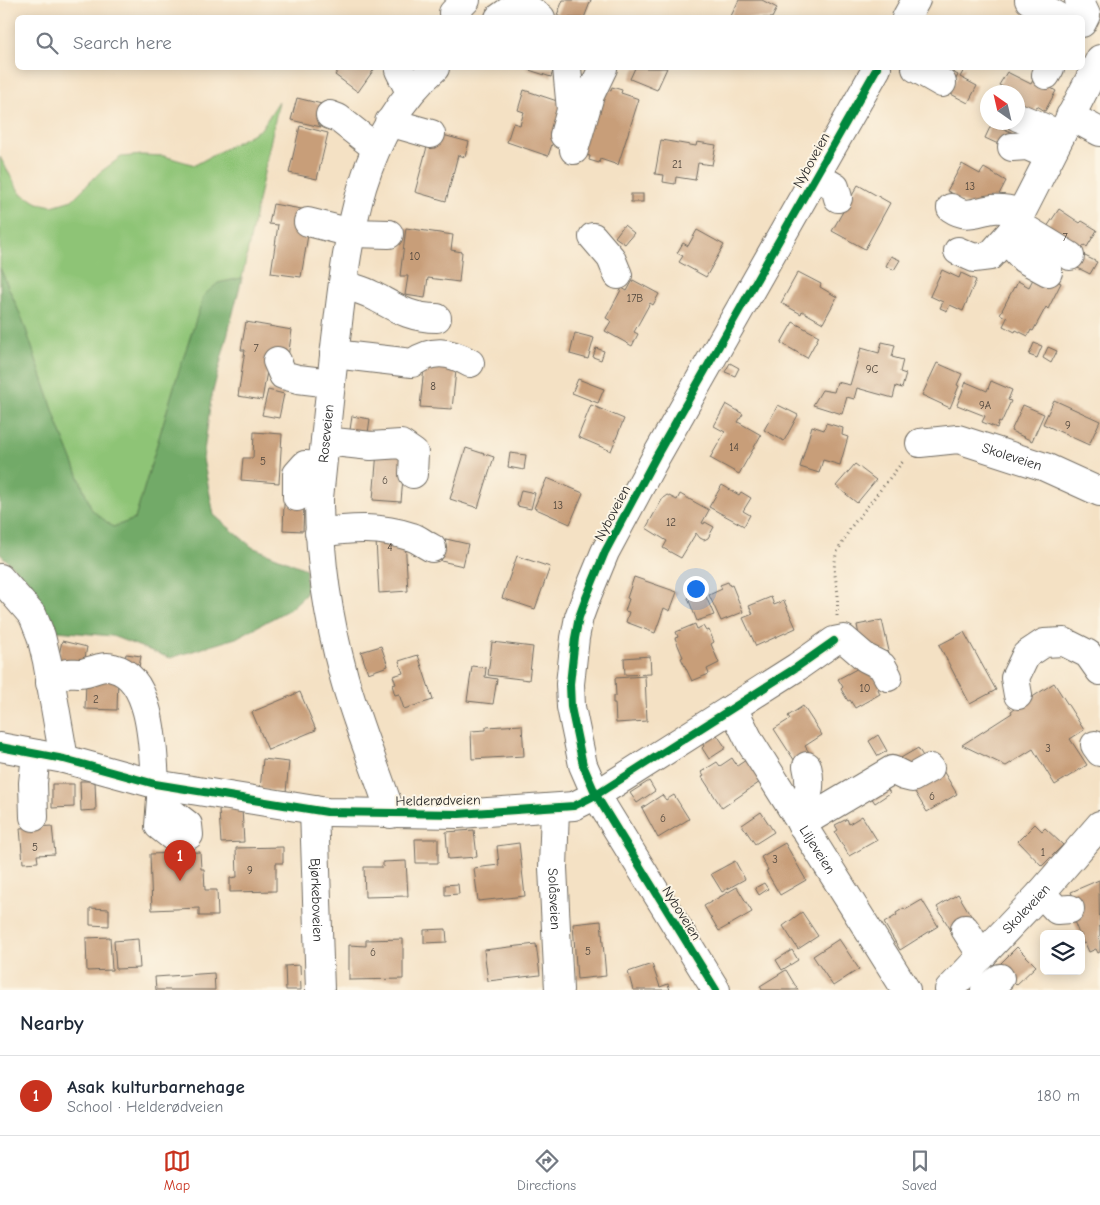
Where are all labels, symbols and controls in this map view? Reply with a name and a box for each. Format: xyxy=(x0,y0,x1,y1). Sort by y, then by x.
search box xyxy=(15,15,1085,70)
icon: search xyxy=(33,29,61,57)
text: Search here xyxy=(73,32,172,54)
north arrow xyxy=(980,85,1025,130)
street label: Nyboveien xyxy=(789,130,834,191)
house number: 21 xyxy=(672,158,682,171)
house number: 13 xyxy=(965,180,975,193)
house number: 7 xyxy=(1062,231,1068,244)
house number: 10 xyxy=(409,250,421,263)
house number: 17B xyxy=(627,292,643,305)
house number: 7 xyxy=(253,342,259,355)
house number: 9C xyxy=(866,363,879,376)
house number: 8 xyxy=(430,380,436,393)
house number: 9A xyxy=(979,399,992,412)
street label: Roseveien xyxy=(315,403,338,464)
house number: 9 xyxy=(1065,419,1071,432)
street label: Skoleveien xyxy=(980,439,1044,475)
house number: 14 xyxy=(729,441,739,454)
house number: 5 xyxy=(260,455,266,468)
house number: 6 xyxy=(382,474,388,487)
street label: Nyboveien xyxy=(591,482,634,544)
house number: 13 xyxy=(553,499,563,512)
house number: 12 xyxy=(666,516,676,529)
house number: 4 xyxy=(387,541,393,554)
your location xyxy=(683,576,709,602)
house number: 10 xyxy=(859,682,871,695)
house number: 2 xyxy=(93,693,99,706)
house number: 3 xyxy=(1045,742,1051,755)
house number: 6 xyxy=(929,790,935,803)
street label: Helderødveien xyxy=(395,791,481,810)
house number: 6 xyxy=(660,812,666,825)
street label: Liljeveien xyxy=(796,822,839,877)
pin: 1 xyxy=(164,840,196,881)
house number: 5 xyxy=(32,841,38,854)
house number: 1 xyxy=(1041,846,1045,859)
house number: 3 xyxy=(772,853,778,866)
street label: Bjørkeboveien xyxy=(307,858,326,942)
house number: 9 xyxy=(247,864,253,877)
street label: Solåsveien xyxy=(544,868,564,930)
street label: Skoleveien xyxy=(999,881,1054,938)
street label: Nyboveien xyxy=(658,883,705,944)
map controls xyxy=(1040,930,1085,975)
button: layers xyxy=(1040,930,1085,975)
house number: 5 xyxy=(585,945,591,958)
house number: 6 xyxy=(370,946,376,959)
text: Nearby xyxy=(20,1011,84,1035)
text: Asak kulturbarnehage xyxy=(67,1076,245,1098)
text: 1 xyxy=(33,1087,39,1105)
text: 180 m xyxy=(1037,1087,1080,1105)
text: School · Helderødveien xyxy=(67,1098,223,1116)
tab: Map xyxy=(163,1147,191,1194)
tab: Directions xyxy=(517,1147,576,1194)
tab: Saved xyxy=(902,1147,937,1194)

